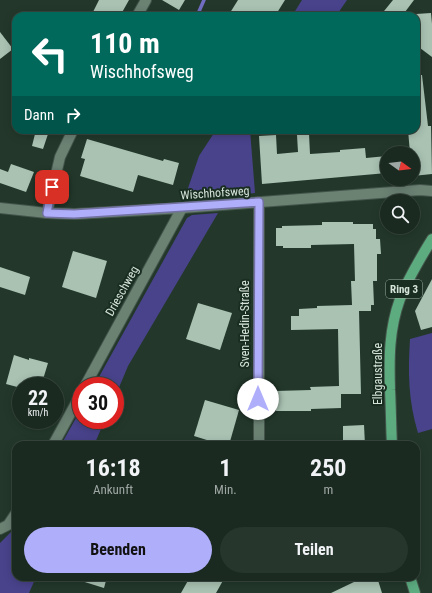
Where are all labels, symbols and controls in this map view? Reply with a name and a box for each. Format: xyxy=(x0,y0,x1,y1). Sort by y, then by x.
text: 110 m xyxy=(90,27,160,60)
icon: left xyxy=(24,28,76,80)
text: Wischhofsweg xyxy=(90,61,194,82)
icon: right xyxy=(62,104,84,126)
text: Dann xyxy=(24,106,54,124)
north arrow xyxy=(380,146,420,186)
map controls xyxy=(380,146,420,234)
pin xyxy=(35,170,69,204)
icon: arrive xyxy=(41,176,63,198)
street label: Wischhofsweg xyxy=(180,184,250,202)
button: search xyxy=(380,194,420,234)
street label: Drieschweg xyxy=(103,263,142,318)
street label: Sven-Hedin-Straße xyxy=(238,280,252,368)
road number: Ring 3 xyxy=(386,280,422,298)
street label: Elbgaustraße xyxy=(371,343,385,405)
speed limit sign: 30 xyxy=(72,377,124,429)
position arrow xyxy=(237,378,279,420)
text: 22 xyxy=(28,386,48,410)
text: km/h xyxy=(28,407,48,418)
text: 16:18 xyxy=(86,454,141,482)
text: 1 xyxy=(219,454,231,482)
text: 250 xyxy=(310,454,347,482)
text: Ankunft xyxy=(93,482,133,497)
text: Min. xyxy=(214,482,237,497)
text: m xyxy=(323,482,333,497)
button: Beenden xyxy=(24,527,212,573)
button: Teilen xyxy=(220,527,408,573)

